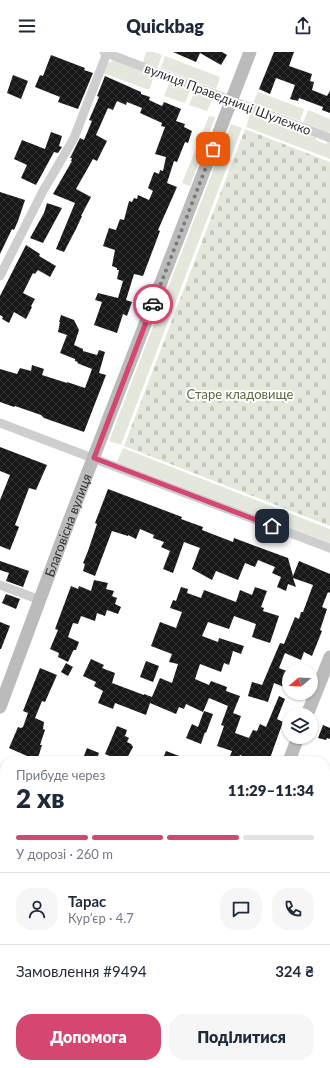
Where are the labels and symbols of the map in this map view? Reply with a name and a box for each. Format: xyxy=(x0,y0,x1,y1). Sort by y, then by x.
street label: вулиця Праведниці Шулежко xyxy=(142,60,314,138)
pin xyxy=(196,132,230,166)
courier xyxy=(133,284,173,324)
park label: Старе кладовище xyxy=(187,386,294,402)
street label: Благовісна вулиця xyxy=(41,471,95,579)
pin xyxy=(255,509,289,543)
north arrow xyxy=(282,664,318,700)

